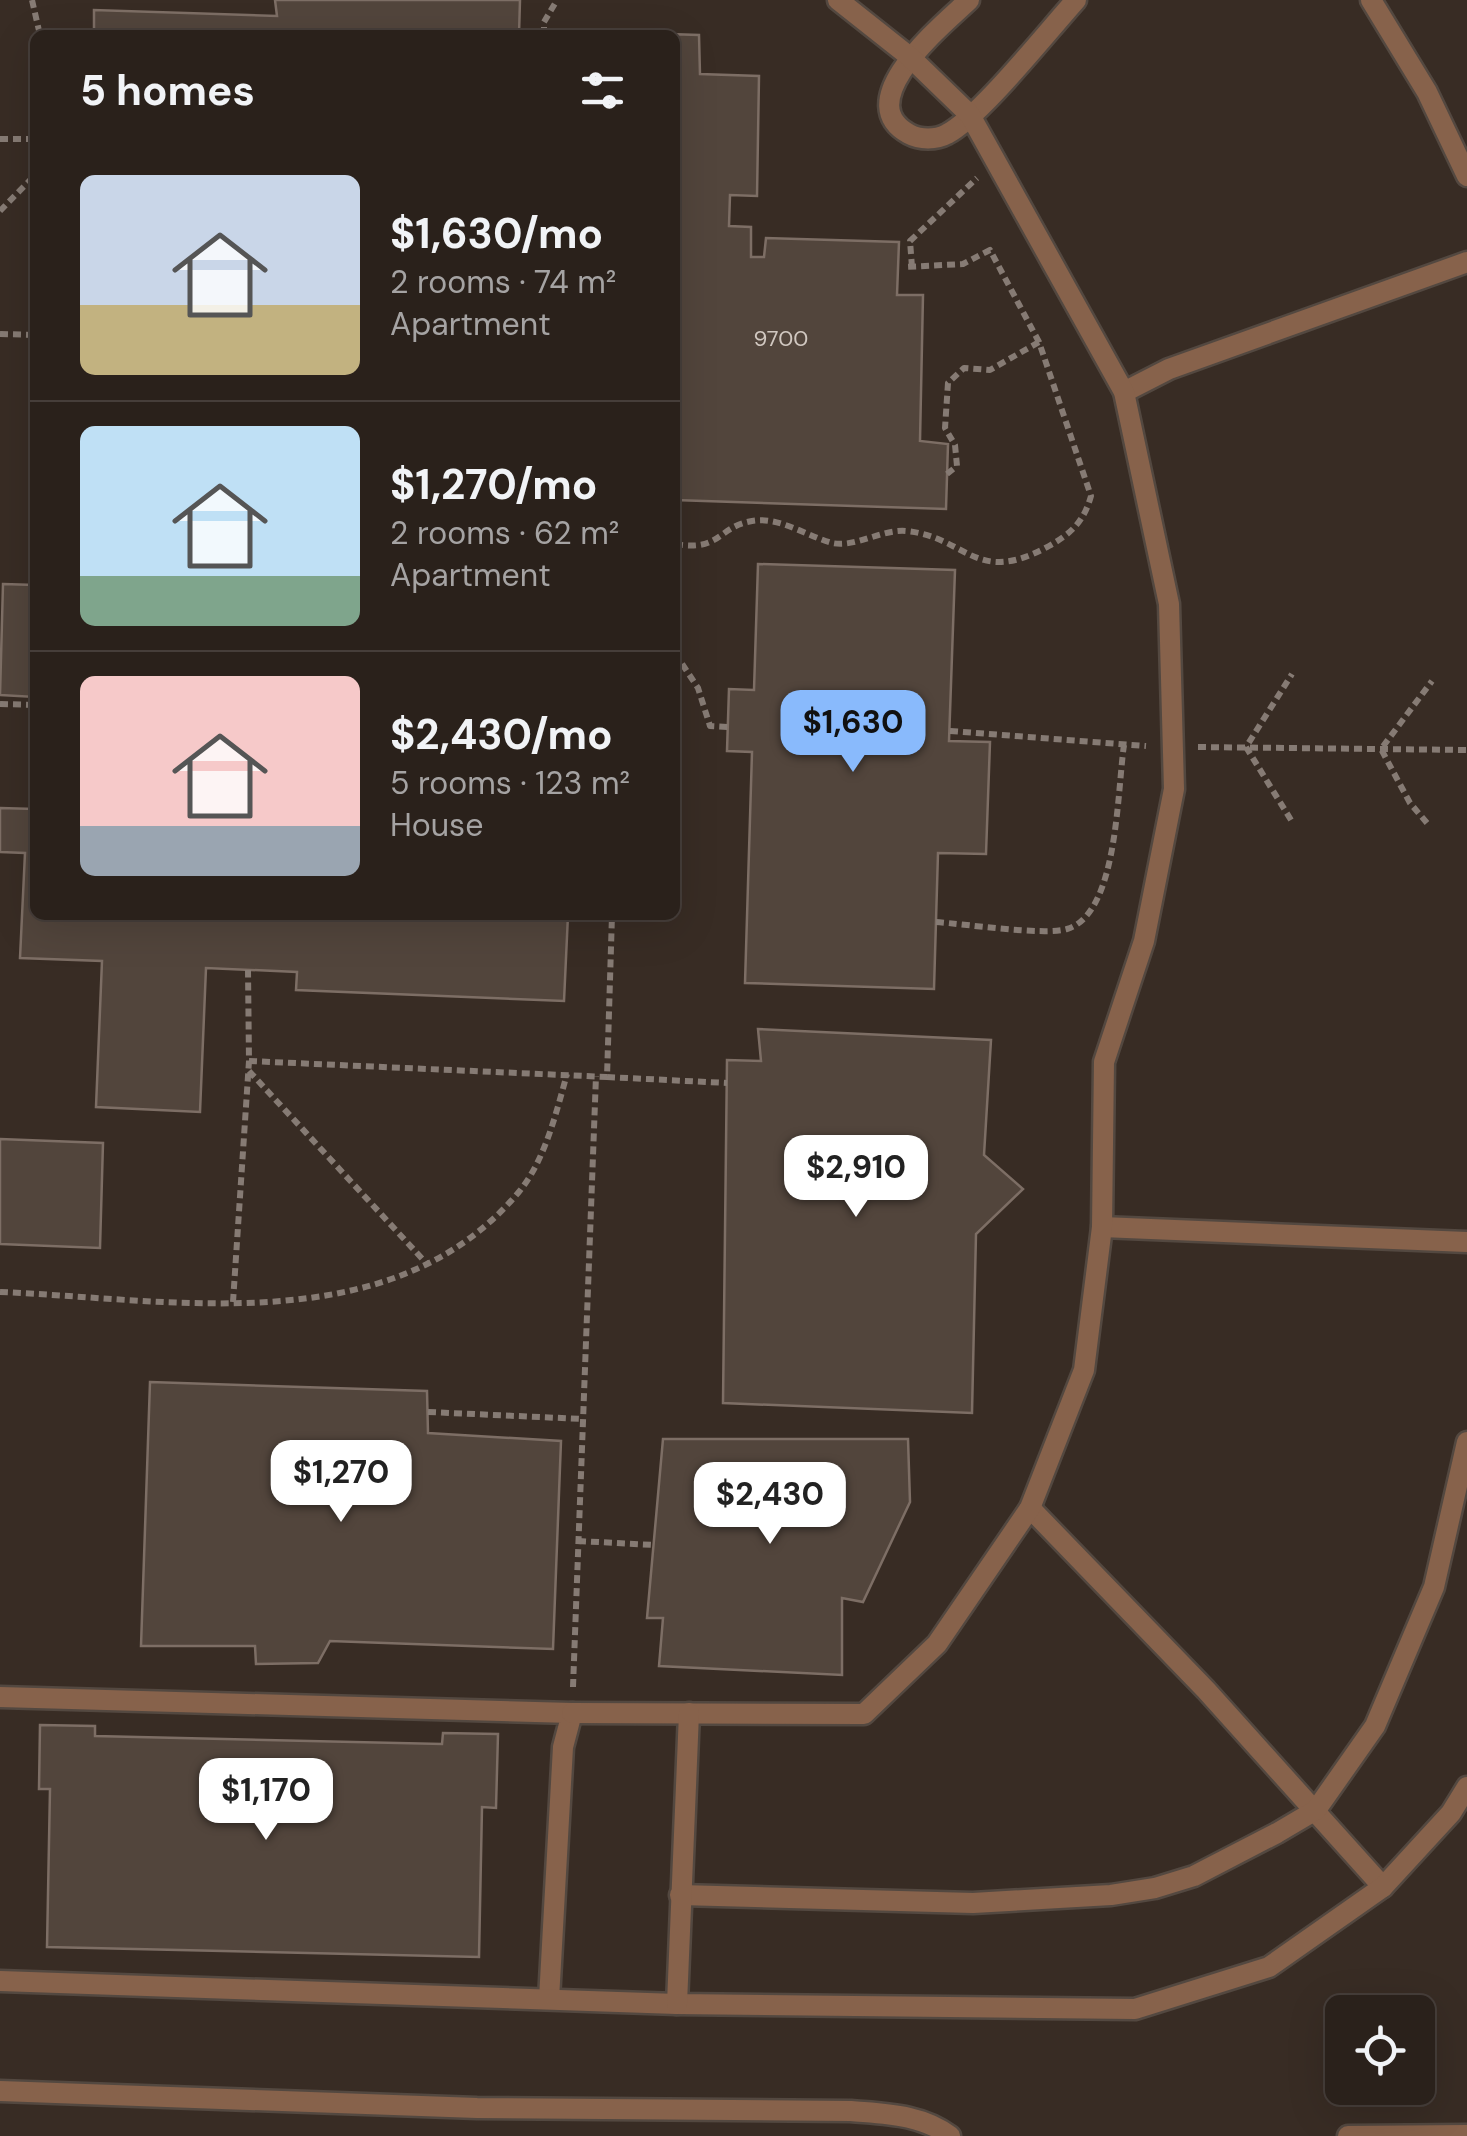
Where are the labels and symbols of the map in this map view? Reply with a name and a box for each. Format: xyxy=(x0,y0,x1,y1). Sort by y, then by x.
house number: 9700 xyxy=(754,324,808,353)
pin: $1,630 xyxy=(772,690,934,775)
pin: $2,910 xyxy=(775,1135,937,1220)
pin: $1,270 xyxy=(260,1440,422,1525)
pin: $2,430 xyxy=(689,1462,851,1547)
pin: $1,170 xyxy=(185,1758,347,1843)

